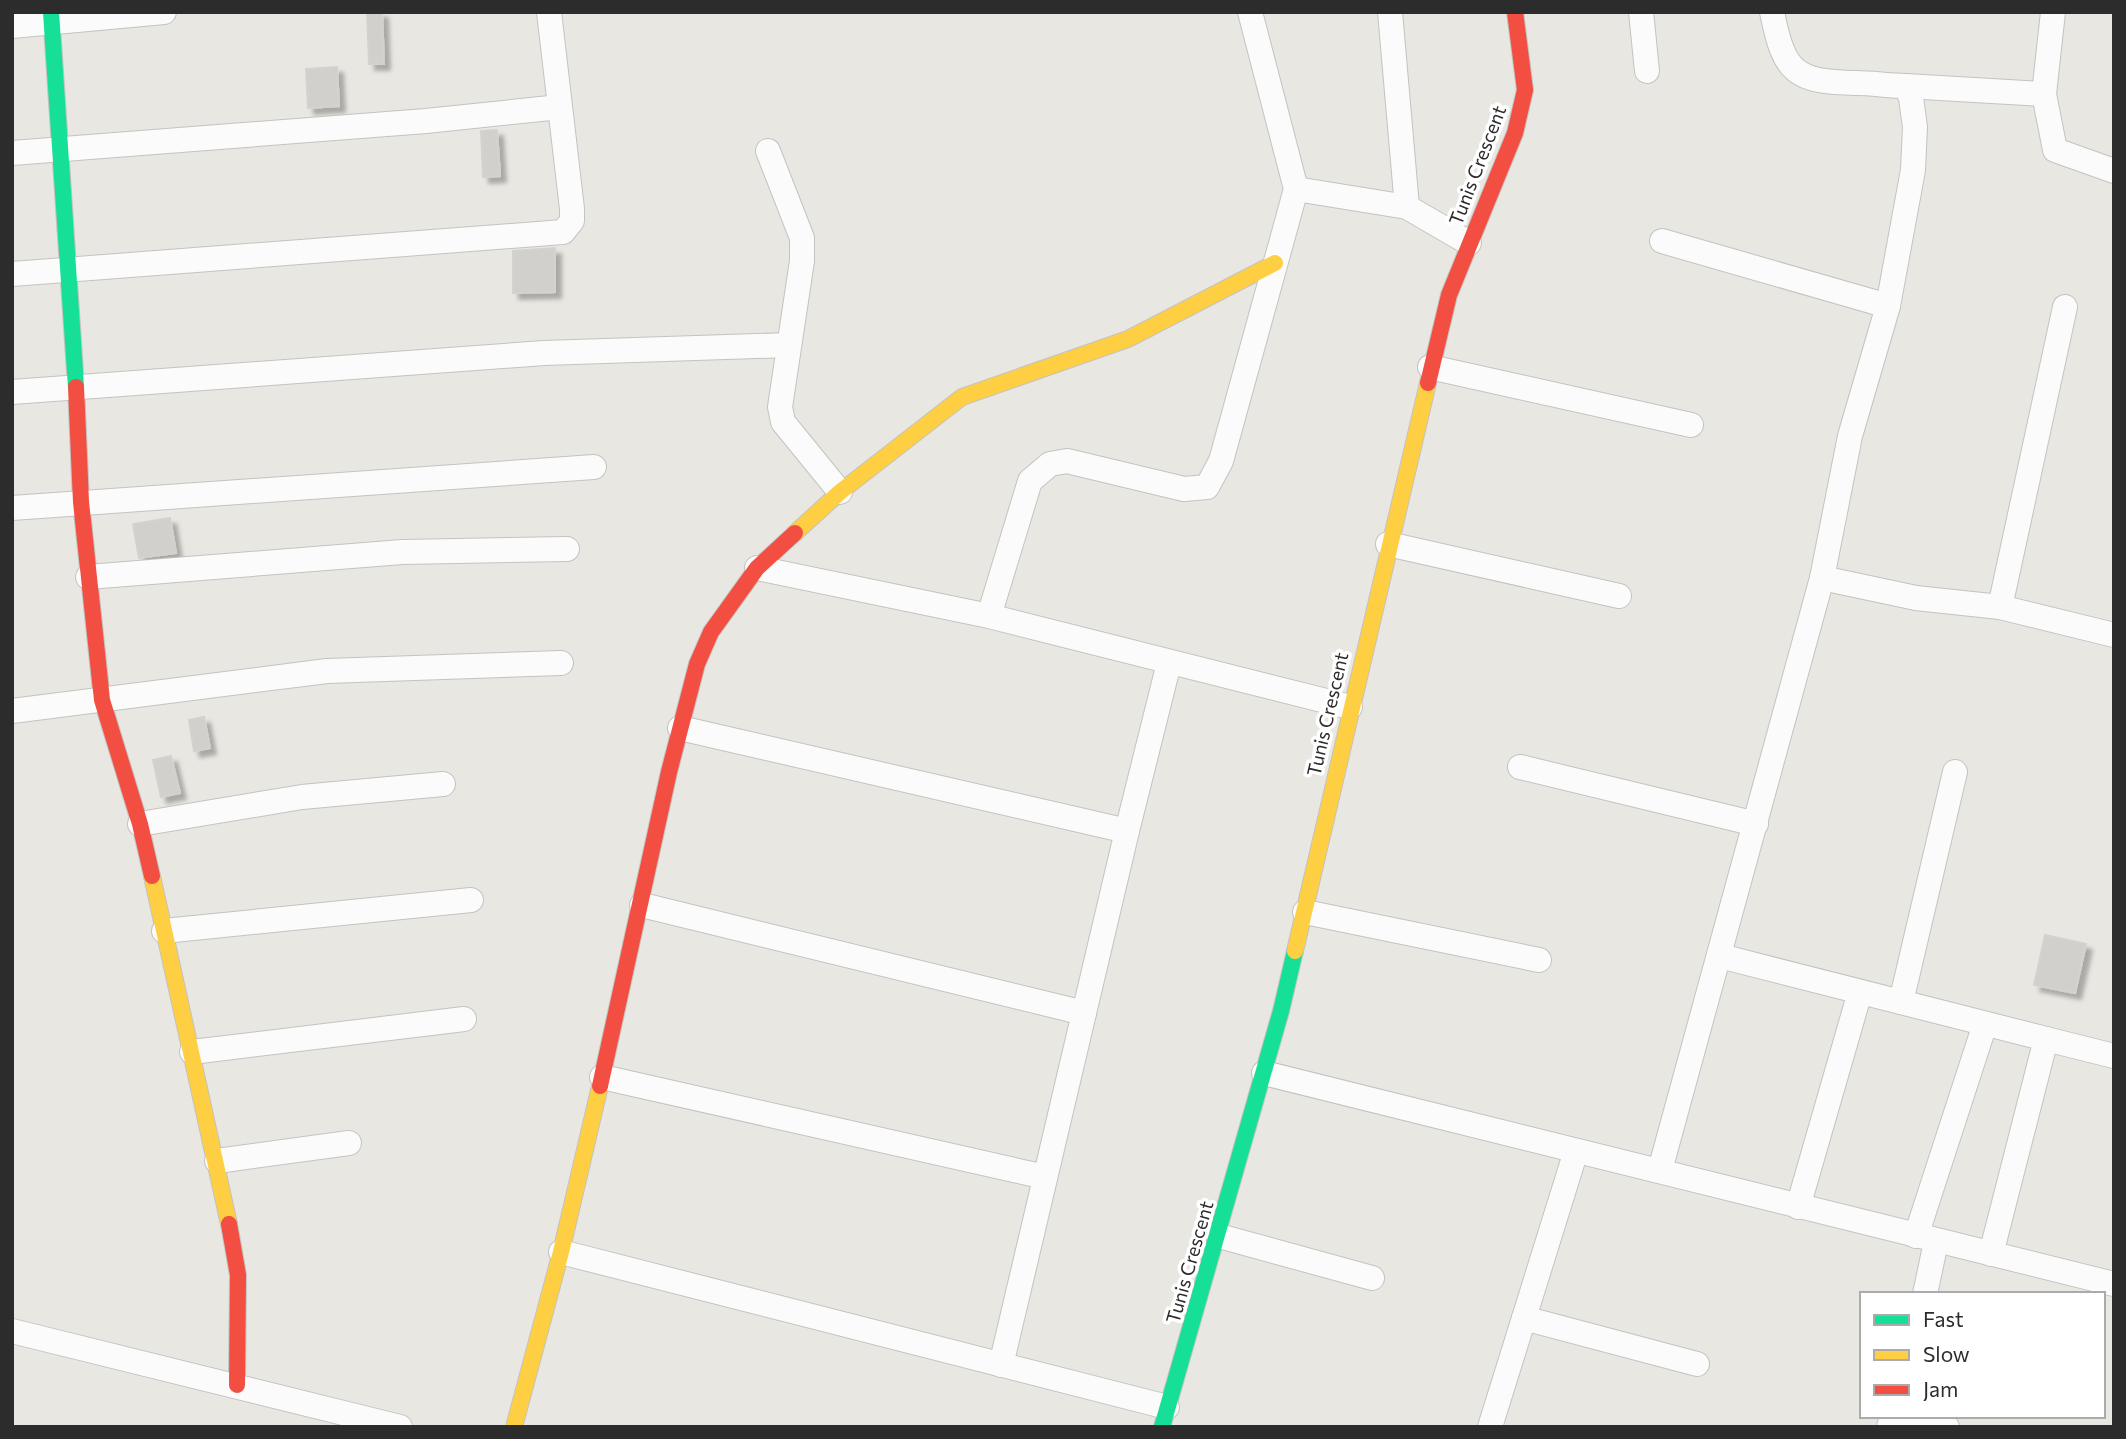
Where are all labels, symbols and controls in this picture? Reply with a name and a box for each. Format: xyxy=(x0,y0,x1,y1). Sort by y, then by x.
street label: Tunis Crescent xyxy=(1444,102,1510,228)
street label: Tunis Crescent xyxy=(1302,650,1352,778)
street label: Tunis Crescent xyxy=(1161,1198,1218,1326)
legend xyxy=(1860,1292,2105,1418)
text: Fast xyxy=(1923,1306,1964,1331)
text: Slow xyxy=(1923,1341,1970,1366)
text: Jam xyxy=(1923,1376,1958,1401)

